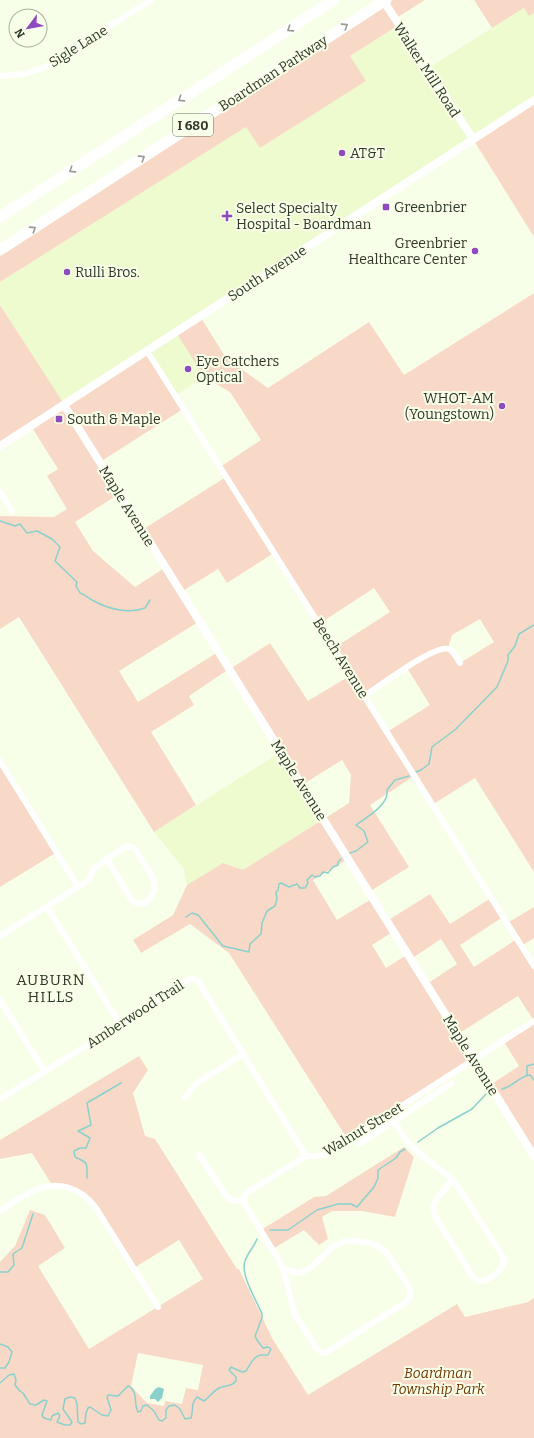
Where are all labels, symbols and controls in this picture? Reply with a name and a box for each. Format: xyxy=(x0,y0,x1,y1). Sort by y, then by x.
north arrow xyxy=(8,8,48,48)
street label: Walker Mill Road xyxy=(390,20,463,121)
street label: Sigle Lane xyxy=(46,22,111,71)
one-way arrow xyxy=(287,24,294,32)
one-way arrow xyxy=(341,24,348,31)
text: N xyxy=(12,26,28,40)
street label: Boardman Parkway xyxy=(216,32,331,115)
one-way arrow xyxy=(178,95,185,102)
road number: I 680 xyxy=(173,114,213,136)
place label: AT&T xyxy=(350,145,385,162)
marker: AT&T xyxy=(337,148,347,158)
one-way arrow xyxy=(138,155,145,163)
one-way arrow xyxy=(69,165,76,173)
place label: Greenbrier xyxy=(394,199,467,216)
place label: Select Specialty Hospital - Boardman xyxy=(236,200,372,233)
marker: Greenbrier xyxy=(381,202,391,212)
marker: Select Specialty Hospital - Boardman xyxy=(221,210,233,222)
one-way arrow xyxy=(29,226,36,233)
place label: Greenbrier Healthcare Center xyxy=(348,235,467,268)
street label: South Avenue xyxy=(225,242,310,305)
marker: Greenbrier Healthcare Center xyxy=(470,246,480,256)
place label: Rulli Bros. xyxy=(75,264,140,281)
marker: Rulli Bros. xyxy=(62,267,72,277)
place label: Eye Catchers Optical xyxy=(196,353,279,386)
marker: Eye Catchers Optical xyxy=(183,364,193,374)
place label: WHOT-AM (Youngstown) xyxy=(405,390,494,423)
marker: WHOT-AM (Youngstown) xyxy=(497,401,507,411)
place label: South & Maple xyxy=(67,411,161,428)
marker: South & Maple xyxy=(54,414,64,424)
street label: Maple Avenue xyxy=(95,463,158,550)
street label: Beech Avenue xyxy=(309,615,372,702)
street label: Maple Avenue xyxy=(267,737,330,824)
district label: AUBURN HILLS xyxy=(16,971,86,1006)
street label: Amberwood Trail xyxy=(83,977,187,1052)
street label: Maple Avenue xyxy=(439,1012,502,1099)
street label: Walnut Street xyxy=(320,1099,406,1160)
park label: Boardman Township Park xyxy=(391,1365,485,1398)

